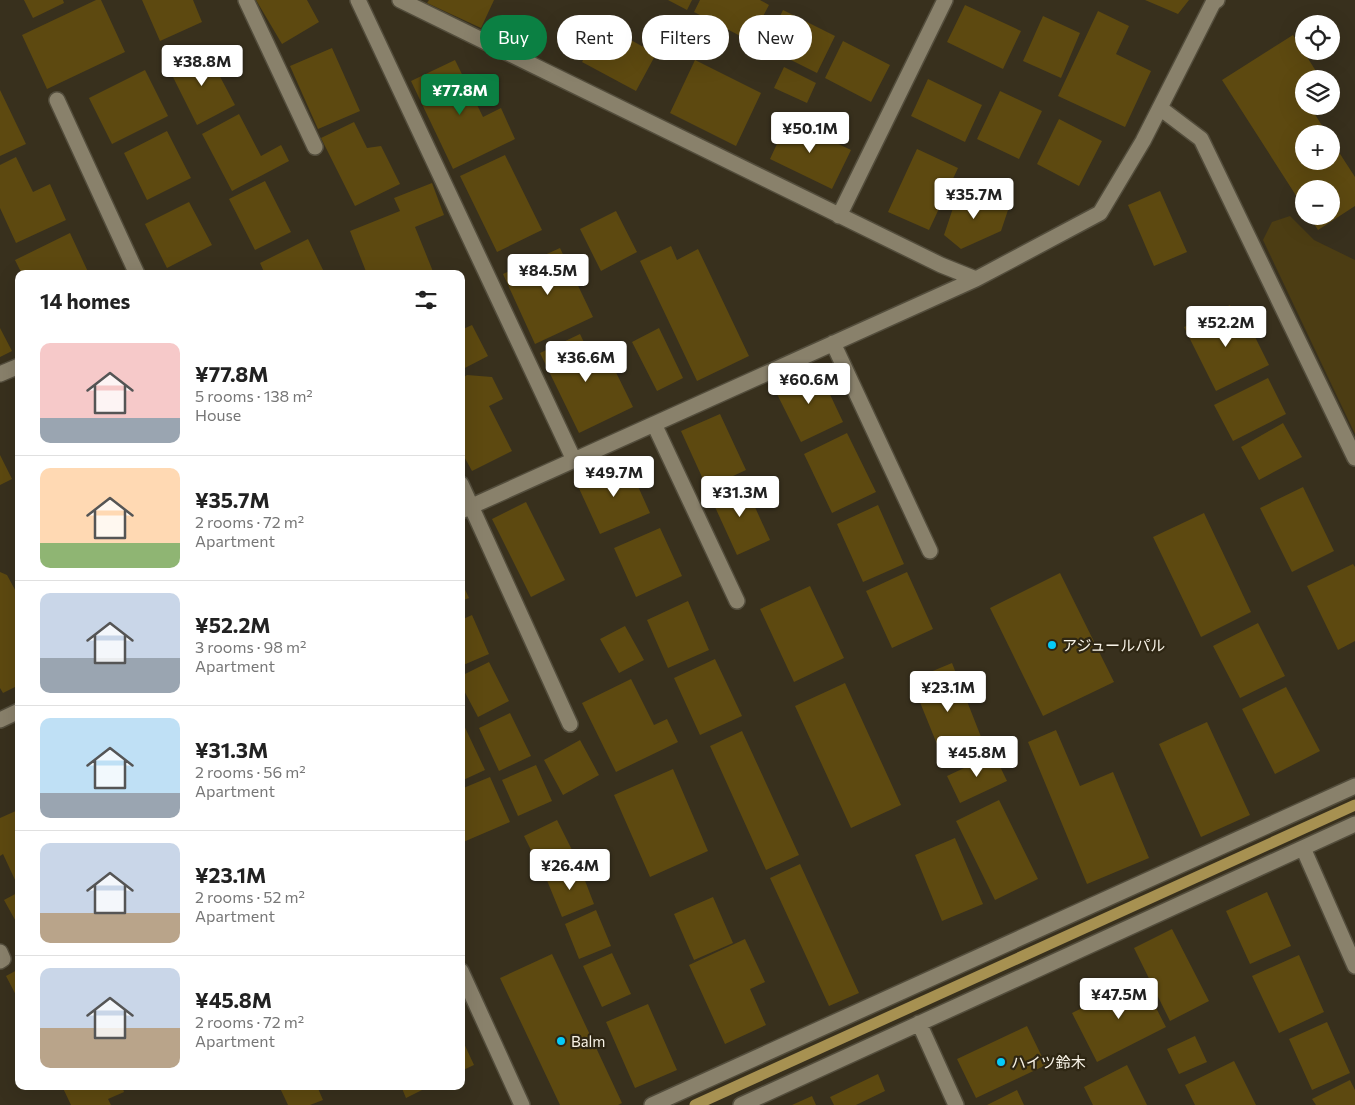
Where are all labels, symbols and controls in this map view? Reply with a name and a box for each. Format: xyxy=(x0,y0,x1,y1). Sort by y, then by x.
chip: Buy xyxy=(480,15,547,60)
chip: Rent xyxy=(557,15,632,60)
chip: Filters xyxy=(642,15,729,60)
chip: New xyxy=(739,15,812,60)
map controls xyxy=(1295,15,1340,225)
button: locate xyxy=(1295,15,1340,60)
pin: ¥38.8M xyxy=(161,44,243,87)
text: ¥38.8M xyxy=(173,51,231,70)
button: layers xyxy=(1295,70,1340,115)
pin: ¥77.8M xyxy=(419,74,501,116)
text: ¥77.8M xyxy=(432,80,488,99)
pin: ¥50.1M xyxy=(769,112,851,154)
text: ¥50.1M xyxy=(782,118,838,137)
button: + xyxy=(1295,125,1340,170)
pin: ¥35.7M xyxy=(933,178,1015,220)
button: − xyxy=(1295,180,1340,225)
text: ¥35.7M xyxy=(945,184,1003,203)
pin: ¥84.5M xyxy=(507,254,589,296)
text: ¥84.5M xyxy=(519,260,577,279)
icon: filters xyxy=(412,286,440,314)
text: 14 homes xyxy=(40,288,130,313)
pin: ¥52.2M xyxy=(1185,306,1267,348)
text: ¥52.2M xyxy=(1197,312,1255,331)
pin: ¥36.6M xyxy=(545,340,627,383)
text: ¥36.6M xyxy=(557,347,615,366)
text: ¥77.8M xyxy=(195,361,269,386)
pin: ¥60.6M xyxy=(768,362,850,405)
icon: home xyxy=(80,363,140,423)
text: ¥60.6M xyxy=(779,369,839,388)
text: 5 rooms · 138 m² xyxy=(195,386,313,405)
text: House xyxy=(195,405,241,424)
pin: ¥49.7M xyxy=(573,456,655,498)
text: ¥49.7M xyxy=(585,462,643,481)
pin: ¥31.3M xyxy=(699,476,781,518)
text: ¥31.3M xyxy=(712,482,768,501)
text: ¥35.7M xyxy=(195,487,270,512)
icon: home xyxy=(80,488,140,548)
text: 2 rooms · 72 m² xyxy=(195,512,304,531)
text: Apartment xyxy=(195,531,275,550)
text: ¥52.2M xyxy=(195,612,271,637)
icon: home xyxy=(80,613,140,673)
place label: アジュールパル xyxy=(1062,636,1165,654)
text: 3 rooms · 98 m² xyxy=(195,637,306,656)
marker: アジュールパル xyxy=(1046,639,1058,651)
text: Apartment xyxy=(195,656,275,675)
pin: ¥23.1M xyxy=(907,670,989,713)
text: ¥23.1M xyxy=(921,677,975,696)
pin: ¥45.8M xyxy=(936,736,1018,778)
text: ¥31.3M xyxy=(195,737,268,762)
icon: home xyxy=(80,738,140,798)
text: ¥45.8M xyxy=(948,742,1006,761)
text: 2 rooms · 56 m² xyxy=(195,762,306,781)
text: Apartment xyxy=(195,781,275,800)
pin: ¥26.4M xyxy=(529,848,611,891)
text: ¥26.4M xyxy=(541,855,599,874)
text: ¥23.1M xyxy=(195,862,266,887)
icon: home xyxy=(80,863,140,923)
text: 2 rooms · 52 m² xyxy=(195,887,305,906)
text: Apartment xyxy=(195,906,275,925)
pin: ¥47.5M xyxy=(1078,978,1160,1020)
text: ¥47.5M xyxy=(1091,984,1147,1003)
text: ¥45.8M xyxy=(195,987,272,1012)
icon: home xyxy=(80,988,140,1048)
text: 2 rooms · 72 m² xyxy=(195,1012,304,1031)
text: Apartment xyxy=(195,1031,275,1050)
place label: Balm xyxy=(571,1032,605,1050)
marker: Balm xyxy=(555,1035,567,1047)
place label: ハイツ鈴木 xyxy=(1011,1053,1086,1071)
marker: ハイツ鈴木 xyxy=(995,1056,1007,1068)

